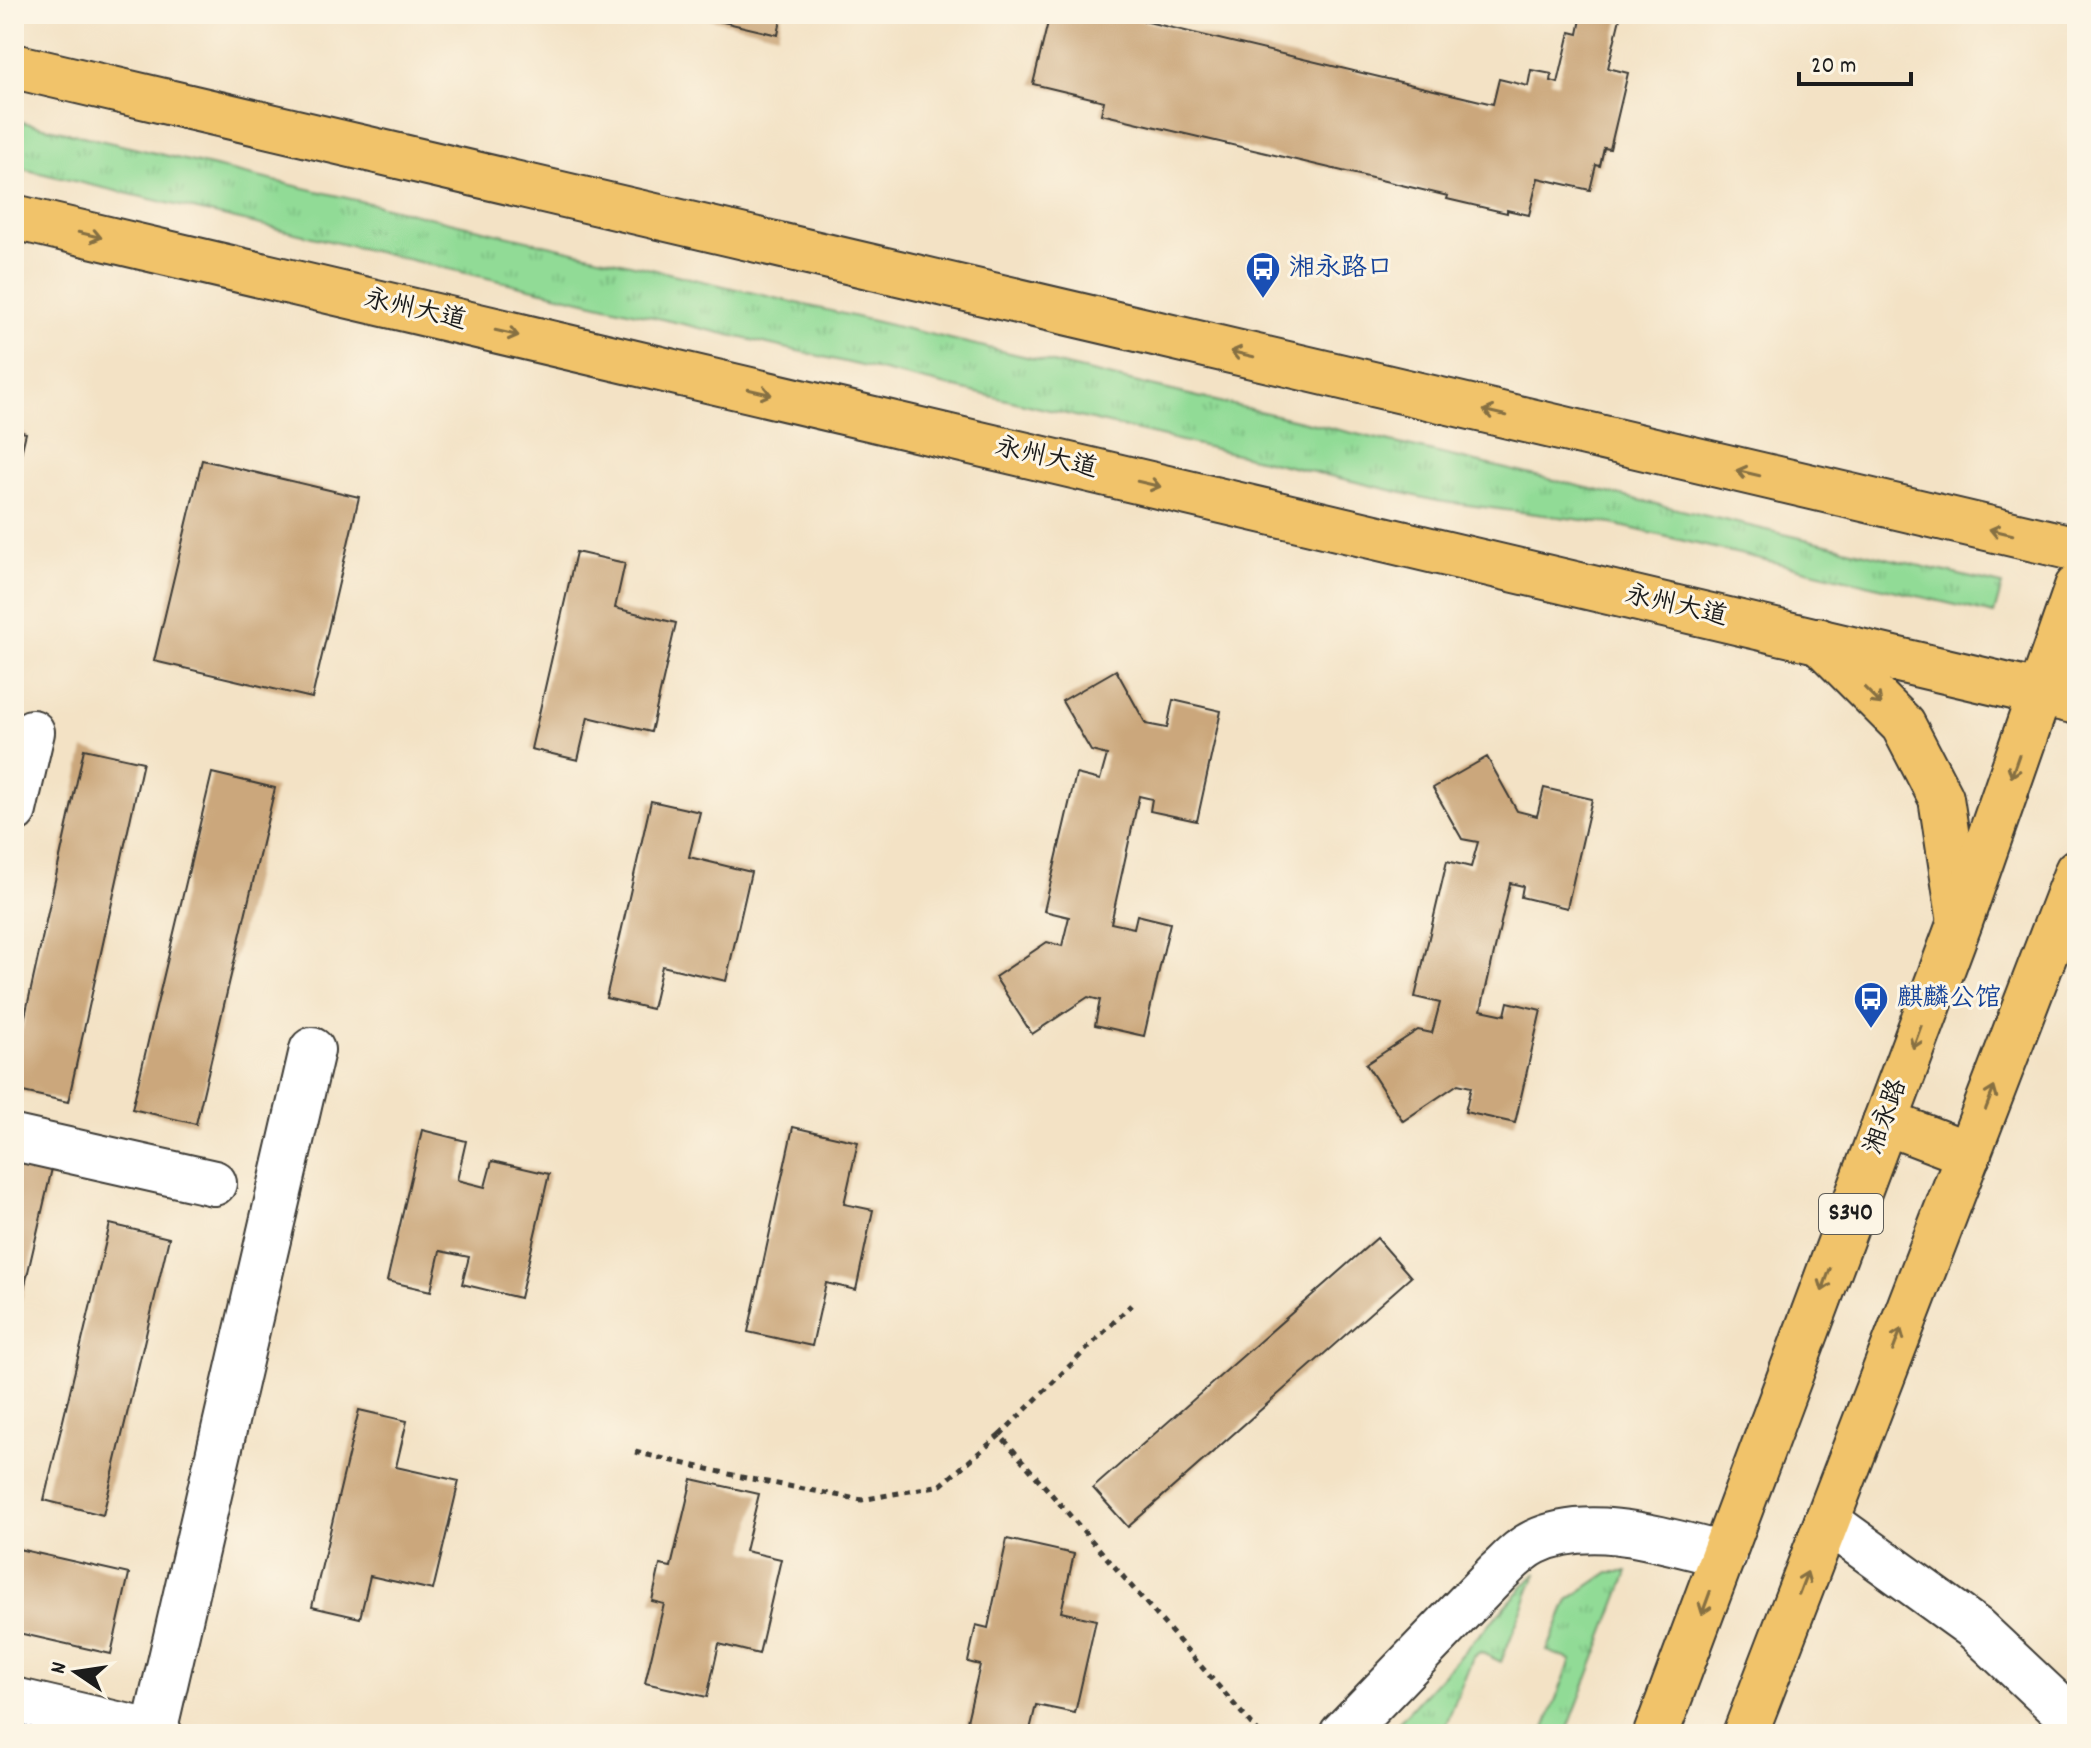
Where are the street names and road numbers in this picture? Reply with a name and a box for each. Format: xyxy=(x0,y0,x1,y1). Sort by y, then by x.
street label: 永州大道 xyxy=(360,281,470,341)
street label: 永州大道 xyxy=(991,429,1101,489)
street label: 永州大道 xyxy=(1621,577,1731,637)
street label: 湘永路 xyxy=(1856,1074,1918,1160)
road number: S340 xyxy=(1819,1194,1883,1234)

